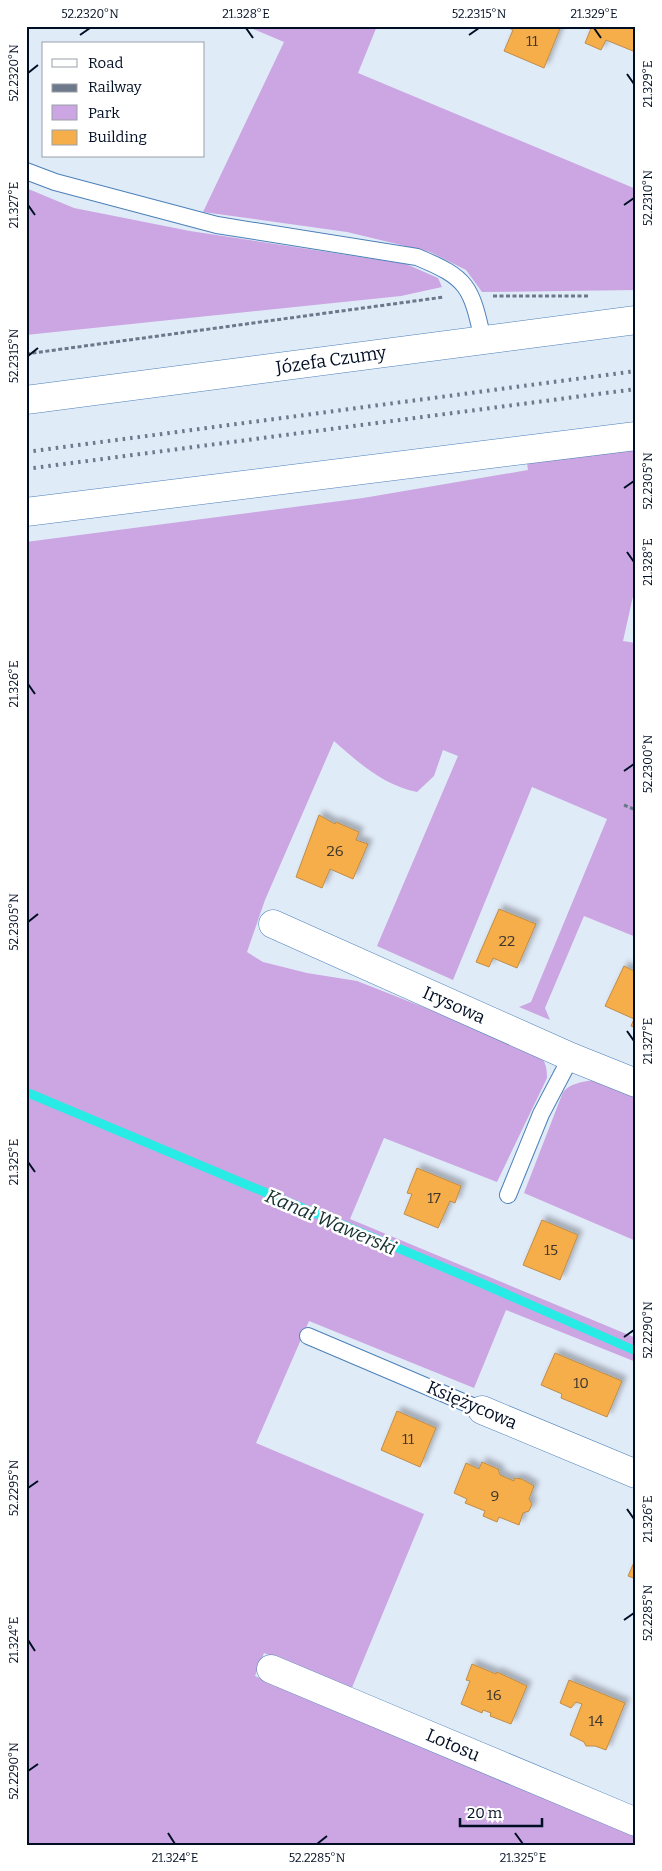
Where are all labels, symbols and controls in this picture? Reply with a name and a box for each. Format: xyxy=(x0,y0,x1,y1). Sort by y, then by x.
text: 52.2320°N xyxy=(61,7,119,21)
text: 21.328°E xyxy=(222,7,270,21)
text: 52.2315°N xyxy=(452,7,507,21)
text: 21.329°E xyxy=(571,7,617,21)
house number: 11 xyxy=(526,32,538,50)
legend xyxy=(42,42,205,158)
text: 52.2320°N xyxy=(7,44,21,102)
text: Road xyxy=(88,54,123,72)
text: 21.329°E xyxy=(641,61,655,107)
text: Railway xyxy=(88,78,142,96)
text: Park xyxy=(88,104,120,122)
text: Building xyxy=(88,128,147,146)
text: 52.2310°N xyxy=(641,170,655,226)
text: 21.327°E xyxy=(7,182,21,228)
text: 52.2315°N xyxy=(7,328,21,383)
street label: Józefa Czumy xyxy=(273,341,388,379)
text: 52.2305°N xyxy=(641,452,655,510)
text: 21.328°E xyxy=(641,538,655,586)
text: 21.326°E xyxy=(7,661,21,707)
text: 52.2300°N xyxy=(641,734,655,793)
house number: 26 xyxy=(327,842,344,860)
text: 52.2305°N xyxy=(7,893,21,951)
house number: 22 xyxy=(499,932,515,950)
street label: Irysowa xyxy=(419,982,489,1029)
text: 21.327°E xyxy=(641,1018,655,1064)
text: 21.325°E xyxy=(7,1139,21,1185)
water label: Kanał Wawerski xyxy=(262,1184,400,1260)
house number: 17 xyxy=(427,1189,441,1207)
house number: 15 xyxy=(544,1241,558,1259)
text: 52.2290°N xyxy=(641,1301,655,1359)
house number: 10 xyxy=(573,1374,589,1392)
street label: Księżycowa xyxy=(423,1376,521,1434)
house number: 11 xyxy=(402,1430,414,1448)
text: 52.2295°N xyxy=(7,1459,21,1516)
house number: 9 xyxy=(491,1487,499,1505)
text: 21.326°E xyxy=(641,1496,655,1542)
text: 52.2285°N xyxy=(641,1584,655,1641)
text: 21.324°E xyxy=(7,1617,21,1663)
house number: 16 xyxy=(487,1686,502,1704)
house number: 14 xyxy=(589,1712,604,1730)
street label: Lotosu xyxy=(423,1724,483,1766)
text: 52.2290°N xyxy=(7,1742,21,1800)
scale bar xyxy=(460,1796,542,1828)
text: 20 m xyxy=(467,1804,503,1822)
text: 21.324°E xyxy=(152,1851,198,1865)
text: 52.2285°N xyxy=(289,1851,346,1865)
text: 21.325°E xyxy=(500,1851,546,1865)

